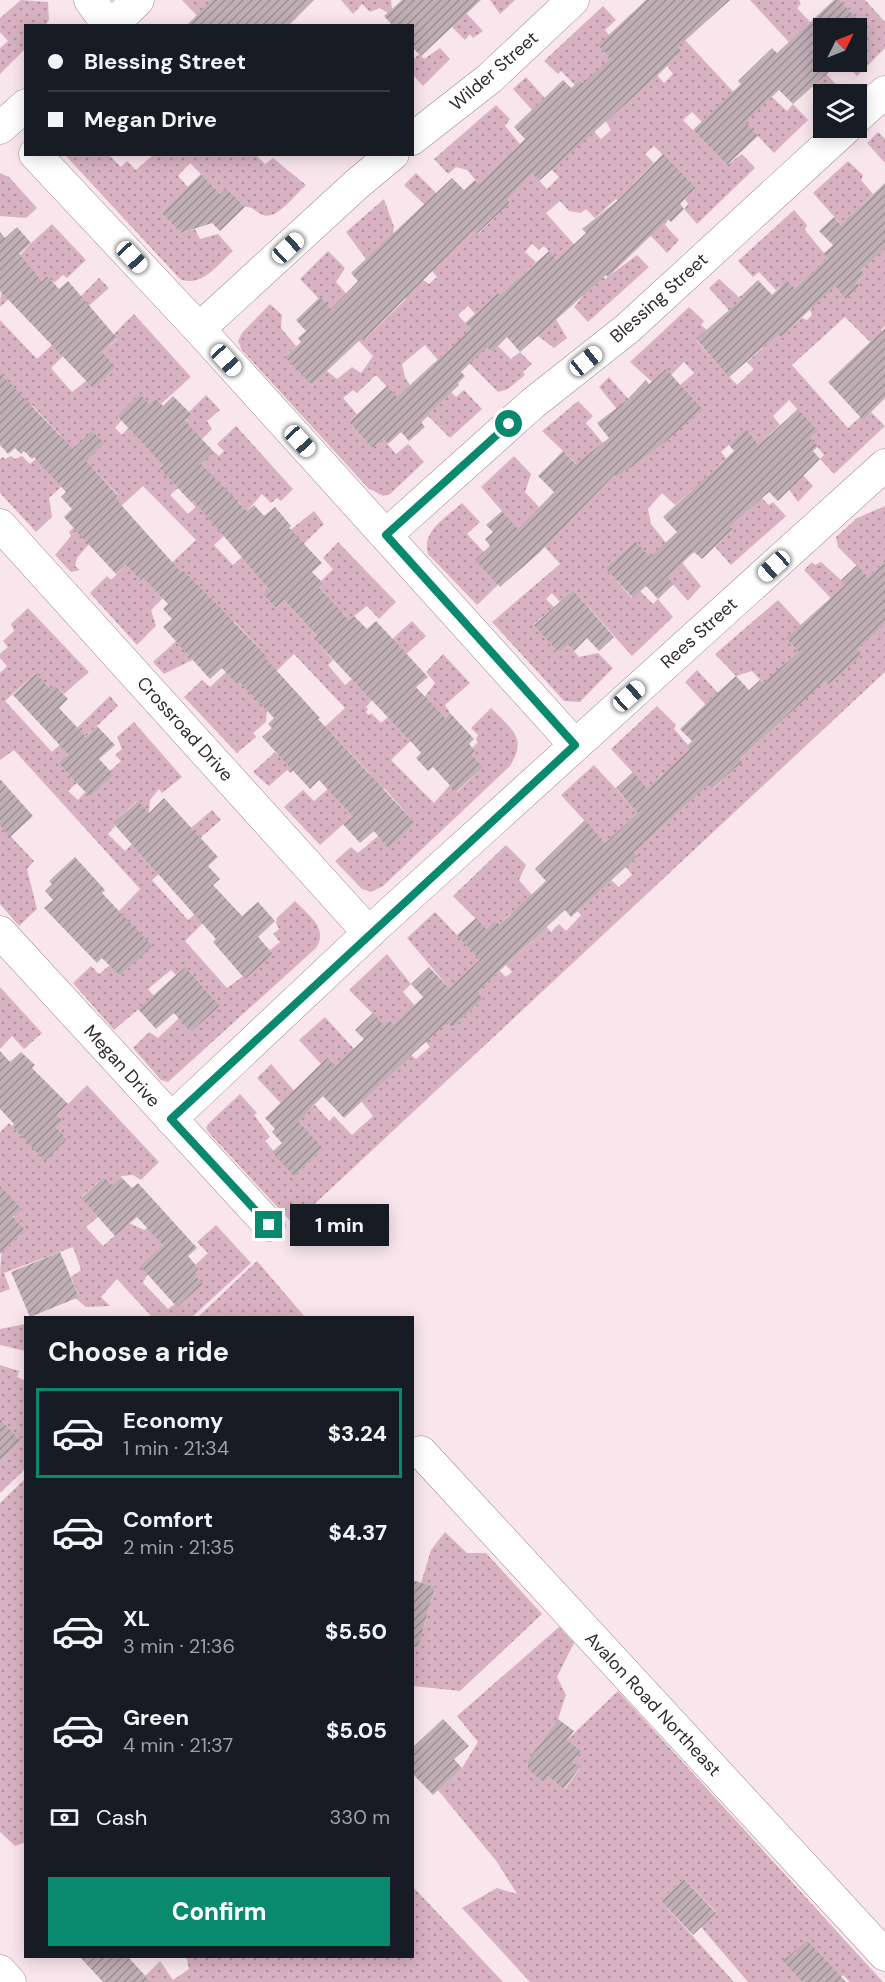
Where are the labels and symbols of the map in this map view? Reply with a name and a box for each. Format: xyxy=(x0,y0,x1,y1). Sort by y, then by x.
north arrow xyxy=(813,18,867,72)
street label: Wilder Street xyxy=(445,26,543,116)
car xyxy=(269,229,307,267)
car xyxy=(113,238,151,276)
street label: Blessing Street xyxy=(605,248,713,348)
car xyxy=(207,341,245,379)
car xyxy=(566,343,606,379)
route start xyxy=(495,410,522,437)
car xyxy=(281,422,319,460)
car xyxy=(755,547,793,585)
street label: Rees Street xyxy=(656,592,742,674)
street label: Crossroad Drive xyxy=(131,671,239,787)
car xyxy=(610,677,648,715)
street label: Megan Drive xyxy=(79,1020,165,1112)
callout: 1 min xyxy=(290,1204,389,1246)
route end xyxy=(255,1211,282,1238)
street label: Avalon Road Northeast xyxy=(580,1627,726,1781)

